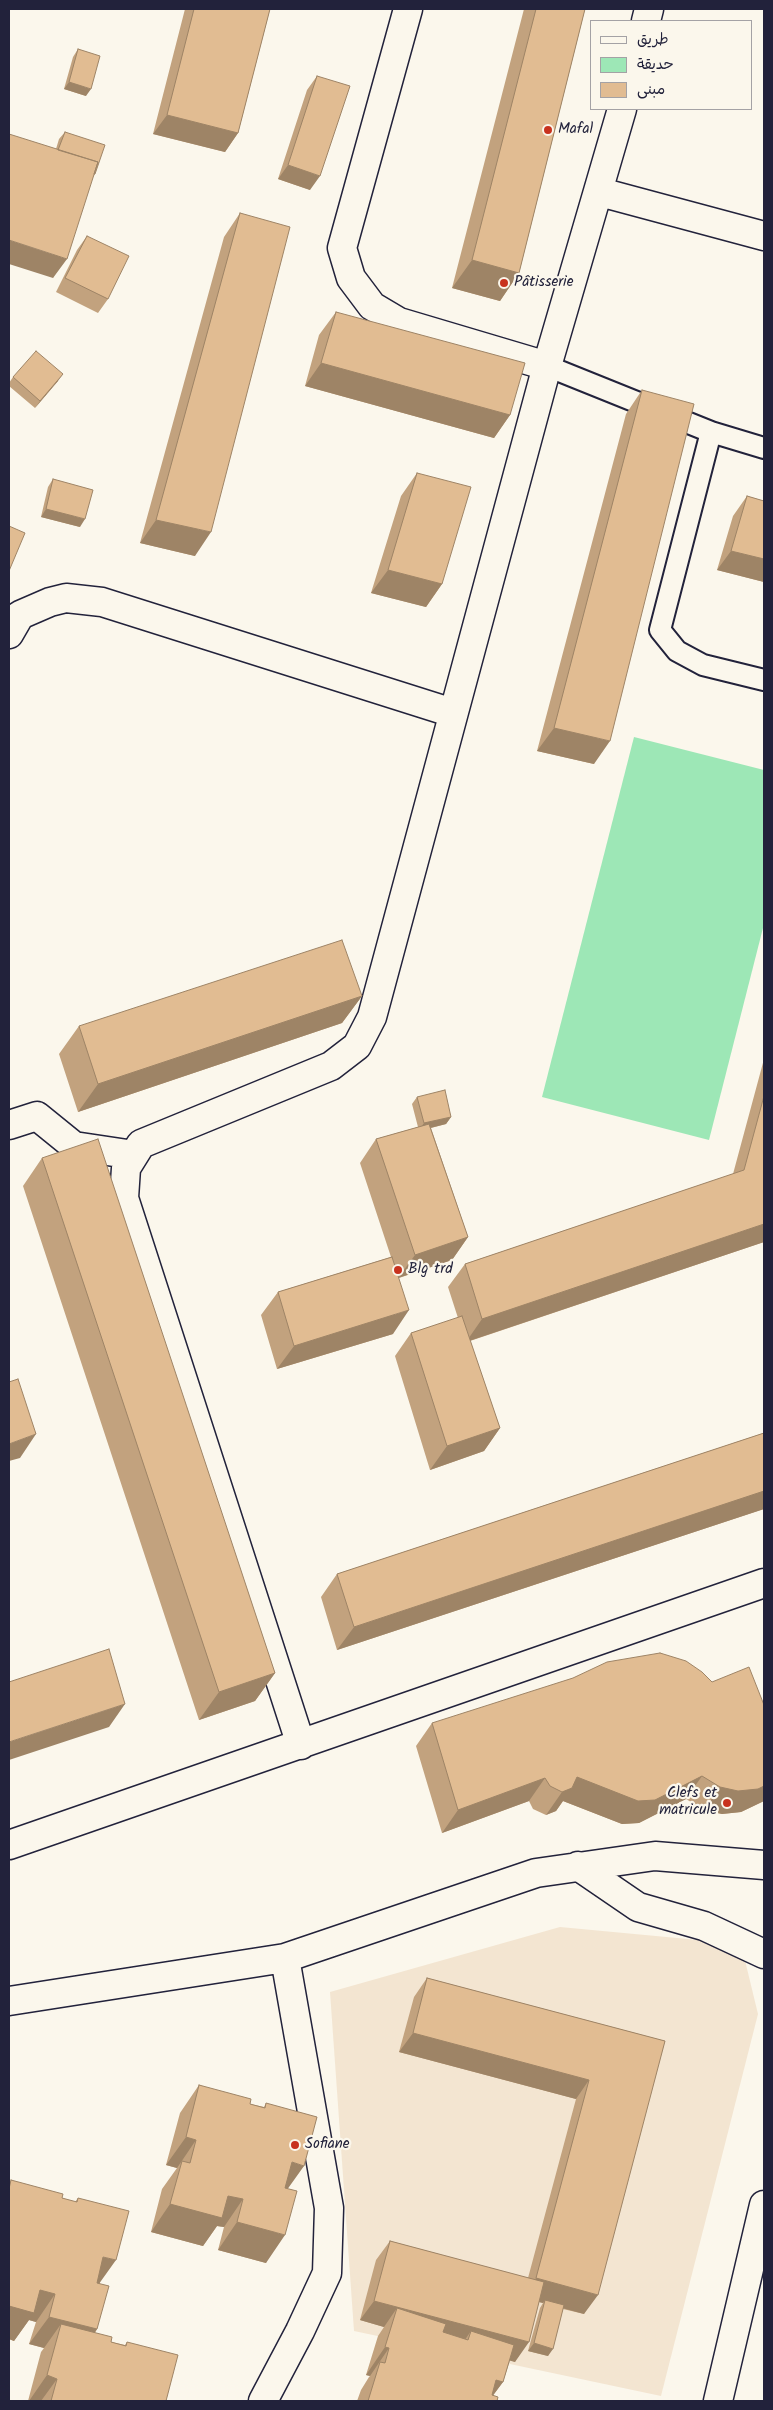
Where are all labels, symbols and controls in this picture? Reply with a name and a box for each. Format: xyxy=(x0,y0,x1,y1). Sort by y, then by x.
legend xyxy=(590,20,753,110)
text: طريق xyxy=(637,28,669,52)
text: حديقة xyxy=(637,53,674,77)
text: مبنى xyxy=(637,78,665,102)
place label: Mafal xyxy=(558,121,593,139)
marker: Mafal xyxy=(542,124,554,136)
place label: Pâtisserie xyxy=(514,274,573,292)
marker: Pâtisserie xyxy=(498,277,510,289)
place label: Blg trd xyxy=(408,1261,453,1279)
marker: Blg trd xyxy=(392,1264,404,1276)
place label: Clefs et matricule xyxy=(659,1785,717,1820)
marker: Clefs et matricule xyxy=(721,1797,733,1809)
place label: Sofiane xyxy=(305,2136,349,2154)
marker: Sofiane xyxy=(289,2139,301,2151)

